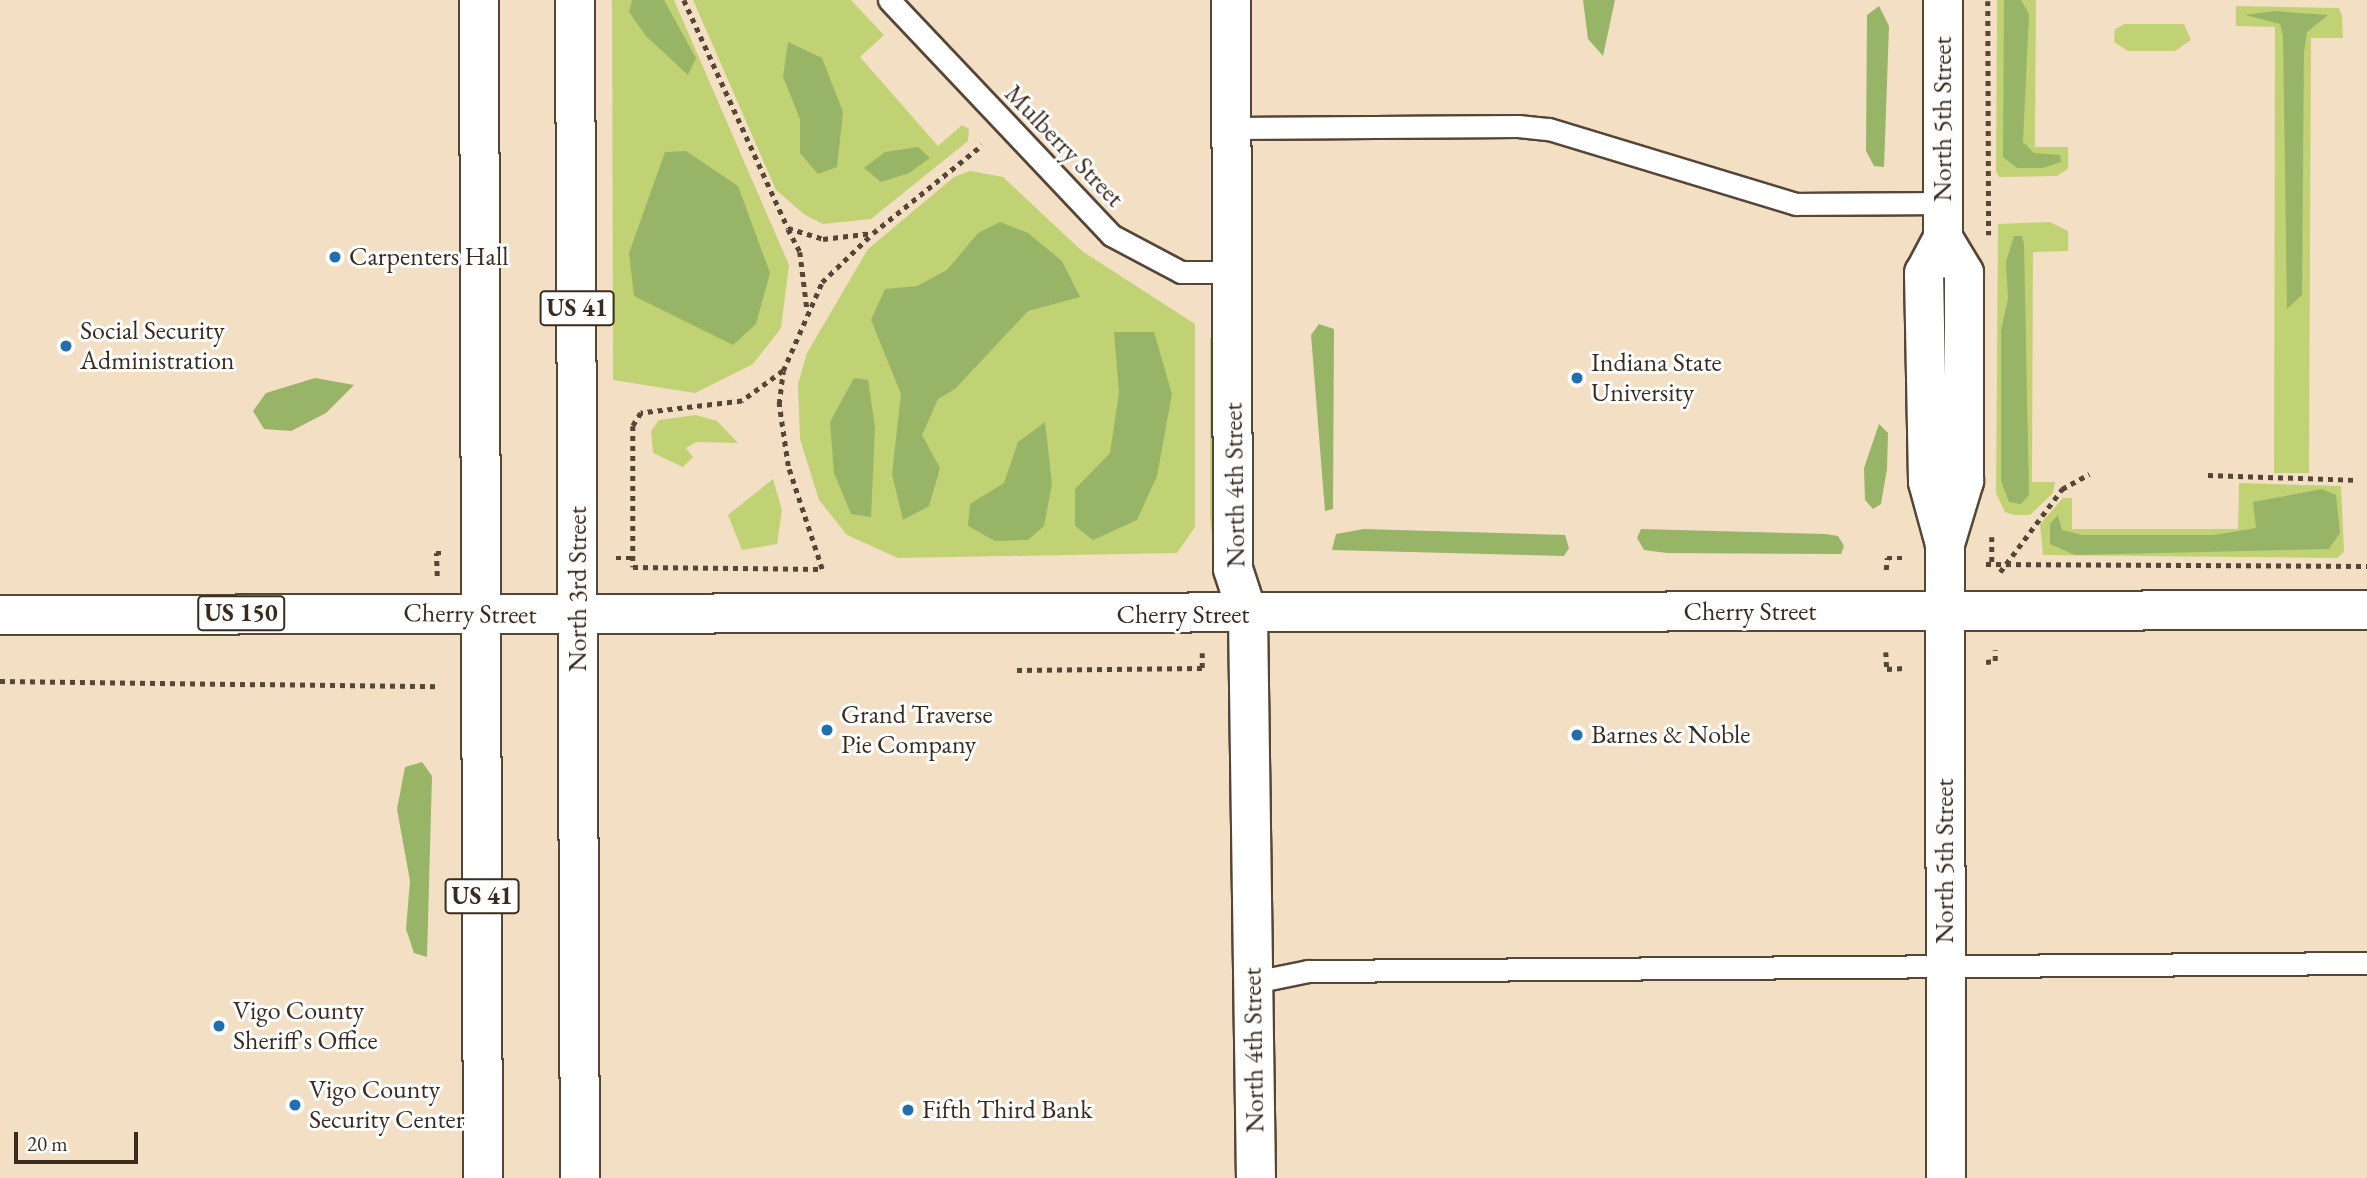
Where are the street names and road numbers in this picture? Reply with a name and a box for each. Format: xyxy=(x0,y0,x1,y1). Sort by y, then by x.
street label: North 5th Street xyxy=(1927,36,1959,202)
street label: Mulberry Street xyxy=(998,78,1130,214)
road number: US 41 xyxy=(538,288,616,328)
street label: North 4th Street xyxy=(1218,402,1252,568)
street label: North 3rd Street xyxy=(562,506,594,672)
road number: US 150 xyxy=(196,592,286,634)
street label: Cherry Street xyxy=(1683,596,1817,628)
street label: Cherry Street xyxy=(403,597,537,631)
street label: Cherry Street xyxy=(1116,599,1250,631)
street label: North 5th Street xyxy=(1929,778,1961,944)
road number: US 41 xyxy=(444,876,520,916)
street label: North 4th Street xyxy=(1237,967,1271,1133)

